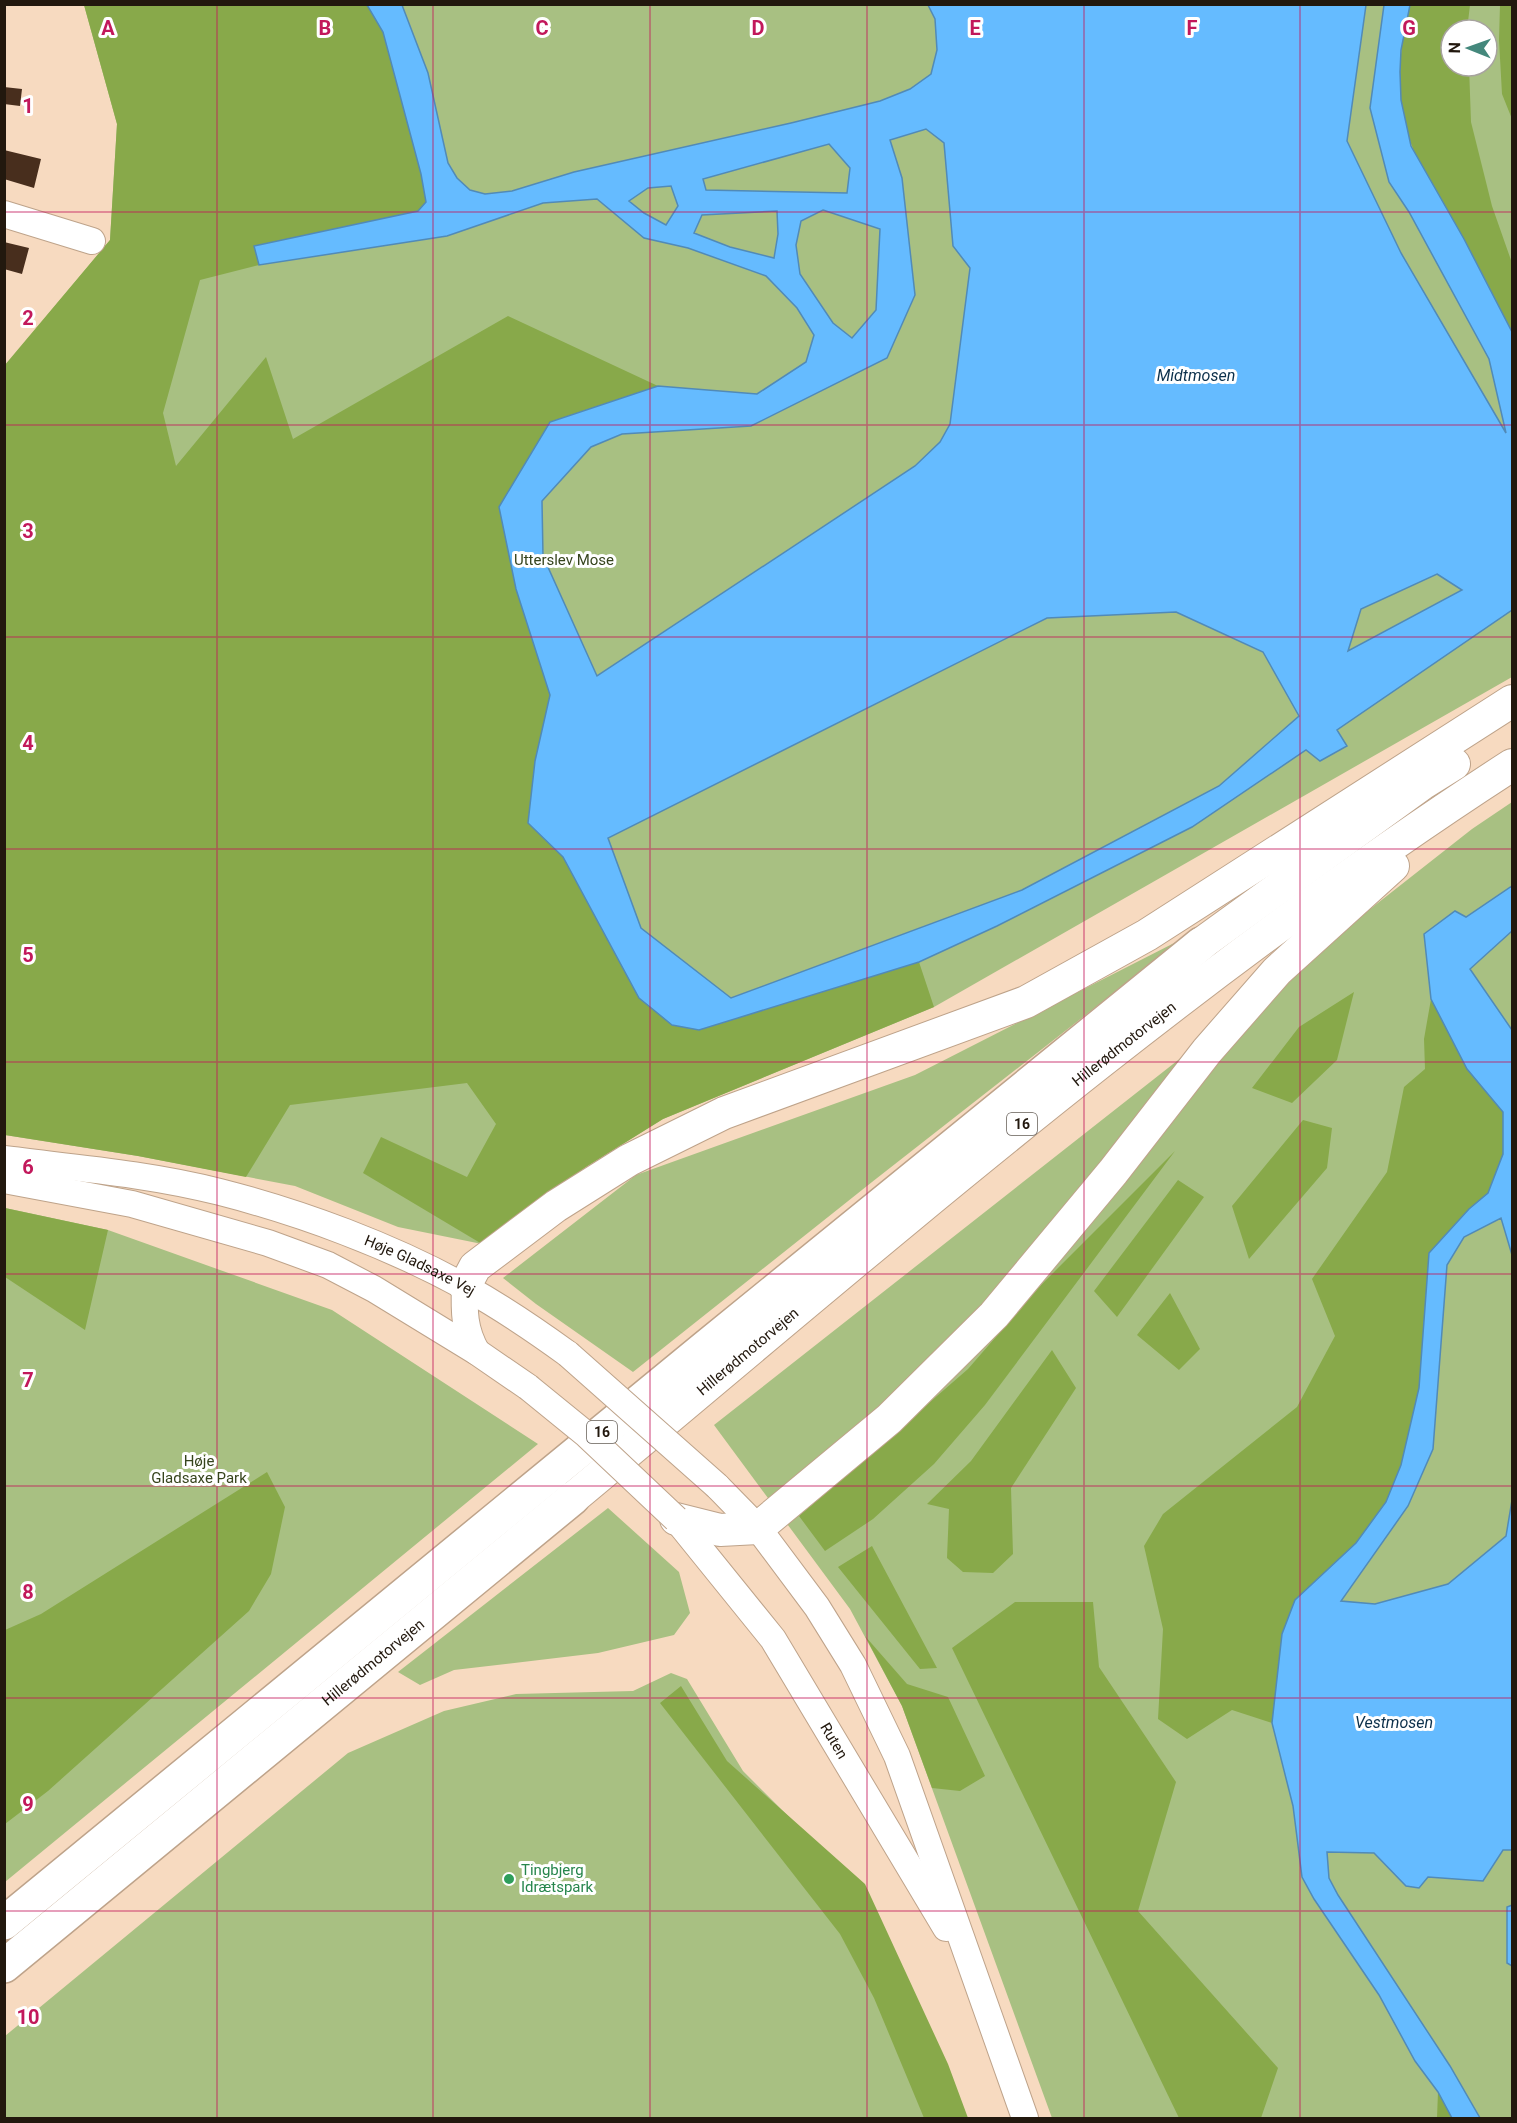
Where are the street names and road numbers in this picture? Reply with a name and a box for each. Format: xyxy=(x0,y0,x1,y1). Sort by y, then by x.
street label: Hillerødmotorvejen xyxy=(1069,998,1180,1090)
road number: 16 xyxy=(1007,1113,1037,1135)
street label: Høje Gladsaxe Vej xyxy=(362,1231,478,1300)
street label: Hillerødmotorvejen xyxy=(693,1304,802,1399)
road number: 16 xyxy=(587,1421,617,1443)
street label: Hillerødmotorvejen xyxy=(318,1615,428,1710)
street label: Ruten xyxy=(816,1720,852,1762)

